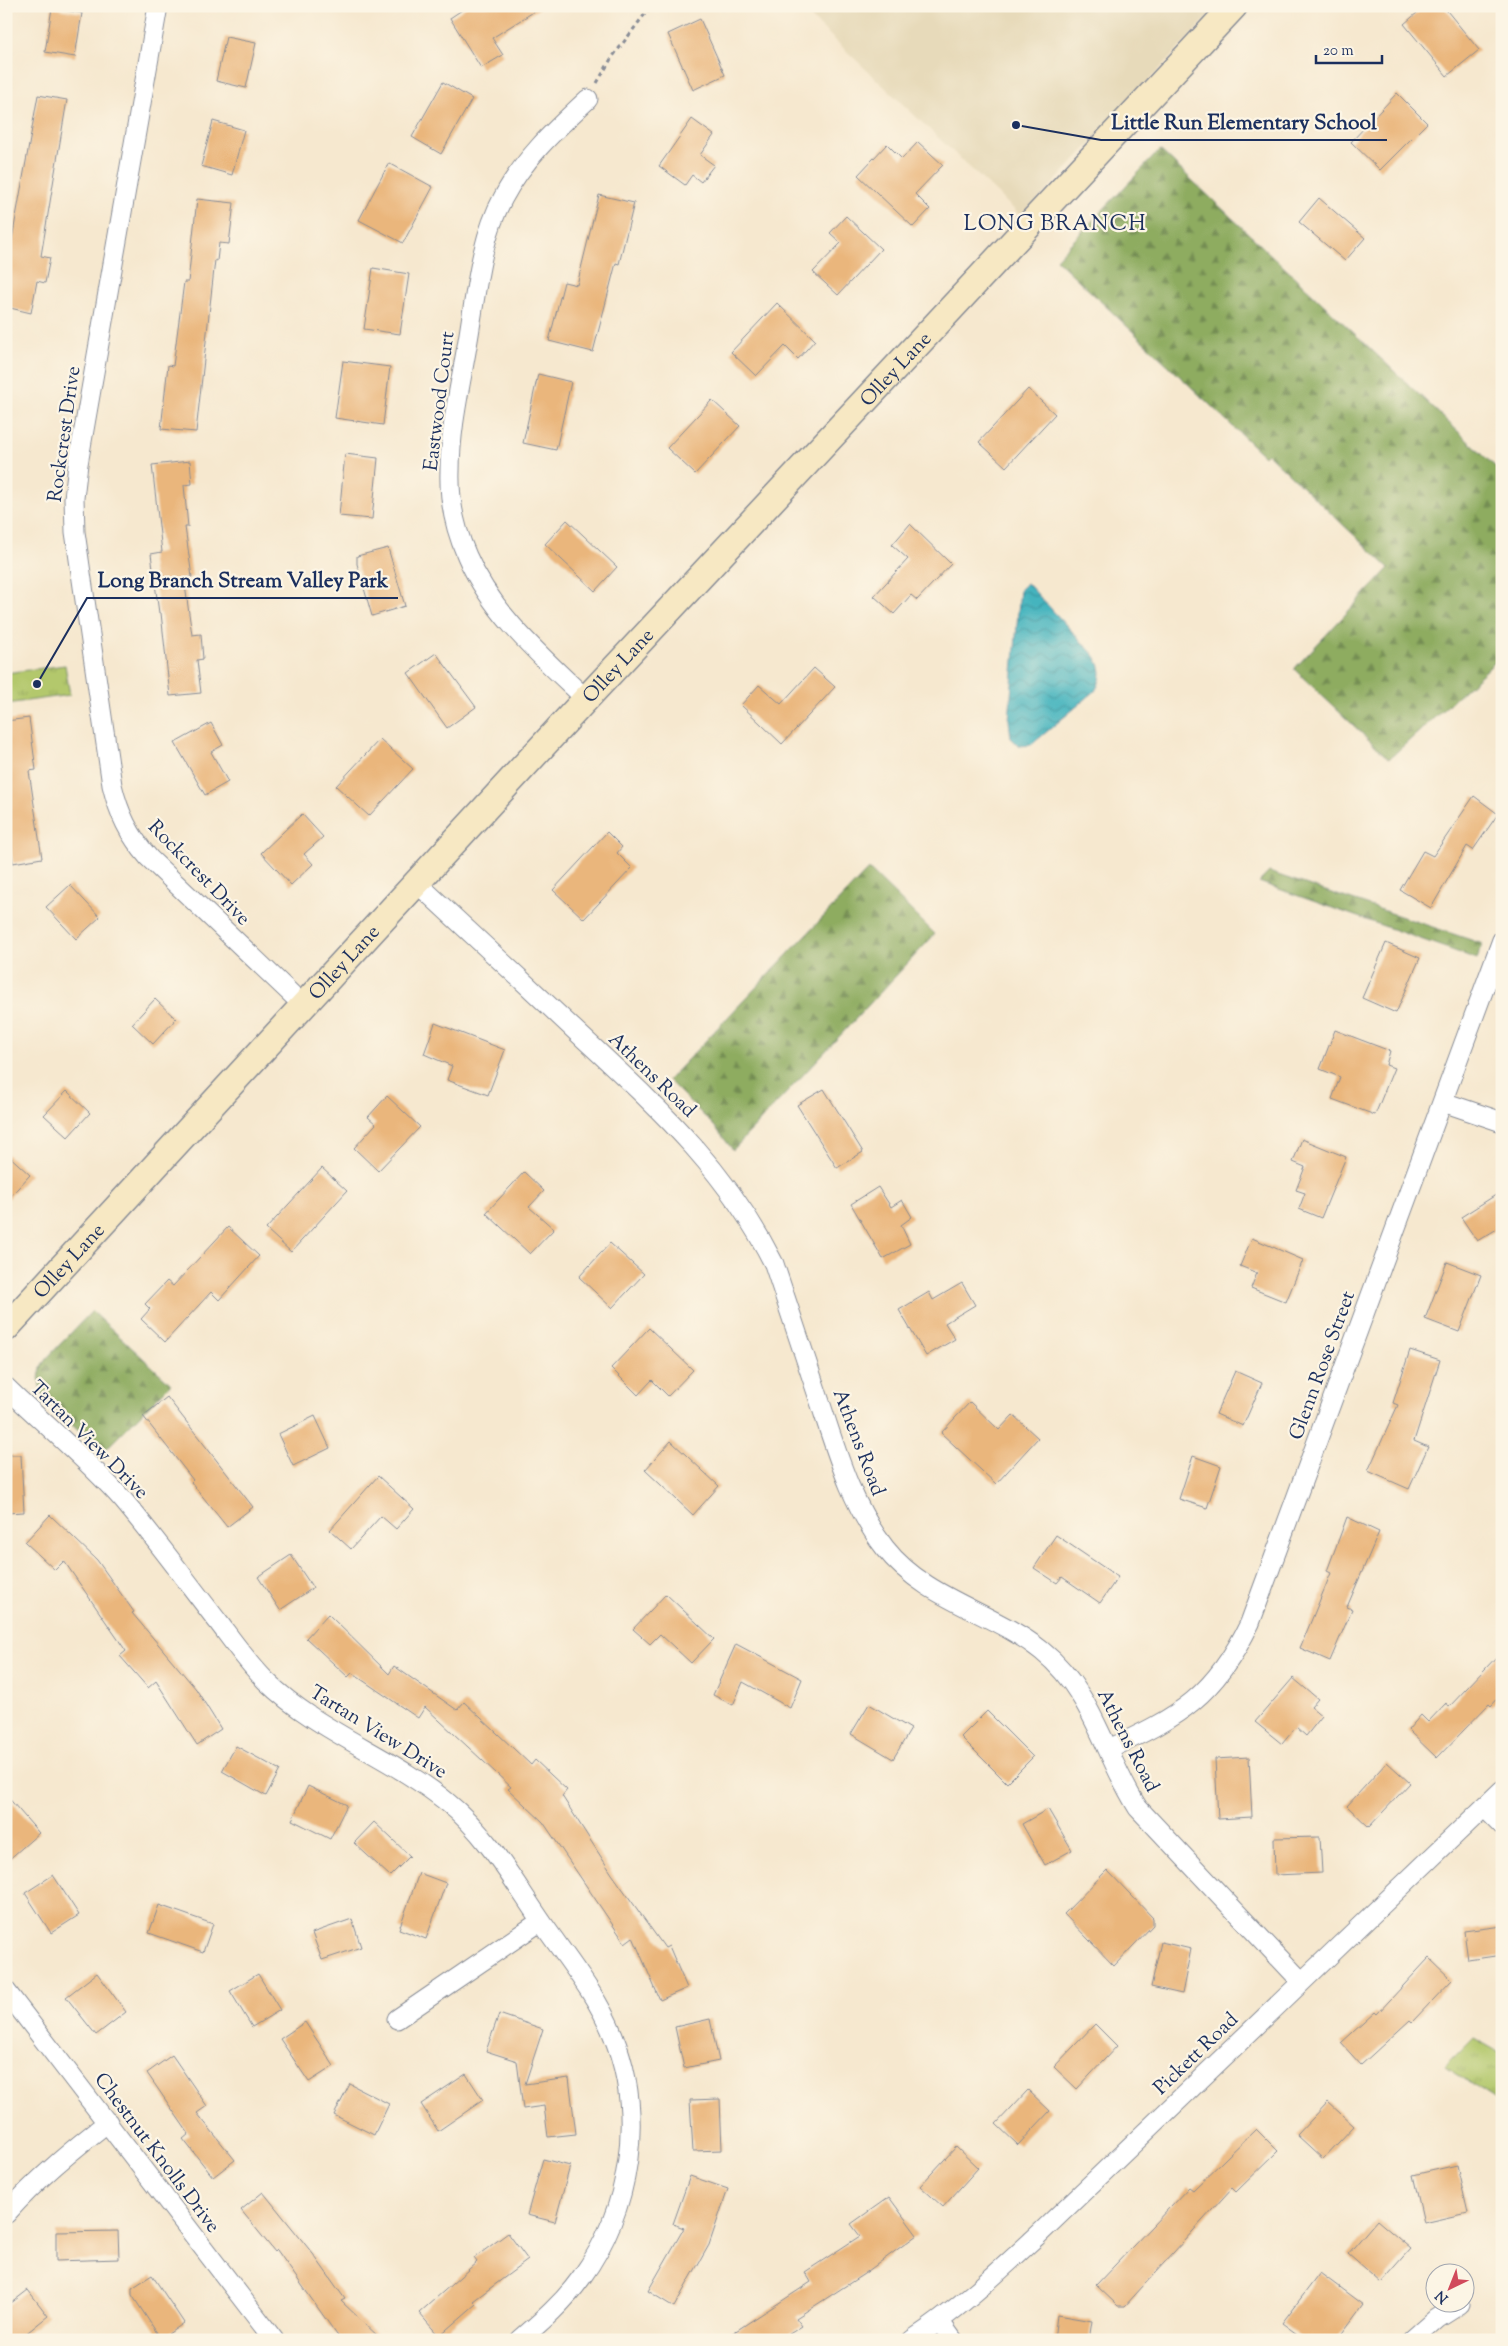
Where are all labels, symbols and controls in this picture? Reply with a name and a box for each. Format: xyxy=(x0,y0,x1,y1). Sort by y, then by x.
scale bar xyxy=(1316,32,1382,64)
text: 20 m xyxy=(1323,41,1354,62)
callout: Little Run Elementary School xyxy=(1101,104,1387,140)
text: Little Run Elementary School xyxy=(1111,109,1377,139)
district label: LONG BRANCH xyxy=(963,209,1147,241)
street label: Olley Lane xyxy=(854,326,939,414)
street label: Eastwood Court xyxy=(418,330,463,473)
street label: Rockcrest Drive xyxy=(42,364,89,504)
callout: Long Branch Stream Valley Park xyxy=(87,562,398,598)
text: Long Branch Stream Valley Park xyxy=(98,567,389,597)
street label: Olley Lane xyxy=(577,623,662,711)
street label: Rockcrest Drive xyxy=(140,814,256,933)
street label: Olley Lane xyxy=(303,919,388,1008)
street label: Athens Road xyxy=(601,1026,702,1125)
street label: Olley Lane xyxy=(28,1218,113,1306)
street label: Glenn Rose Street xyxy=(1283,1287,1364,1444)
street label: Tartan View Drive xyxy=(22,1375,154,1507)
street label: Athens Road xyxy=(824,1385,891,1501)
street label: Tartan View Drive xyxy=(303,1679,452,1787)
street label: Athens Road xyxy=(1088,1684,1165,1798)
street label: Pickett Road xyxy=(1148,2007,1246,2103)
street label: Chestnut Knolls Drive xyxy=(86,2067,226,2240)
north arrow xyxy=(1426,2264,1476,2314)
text: N xyxy=(1432,2285,1453,2307)

